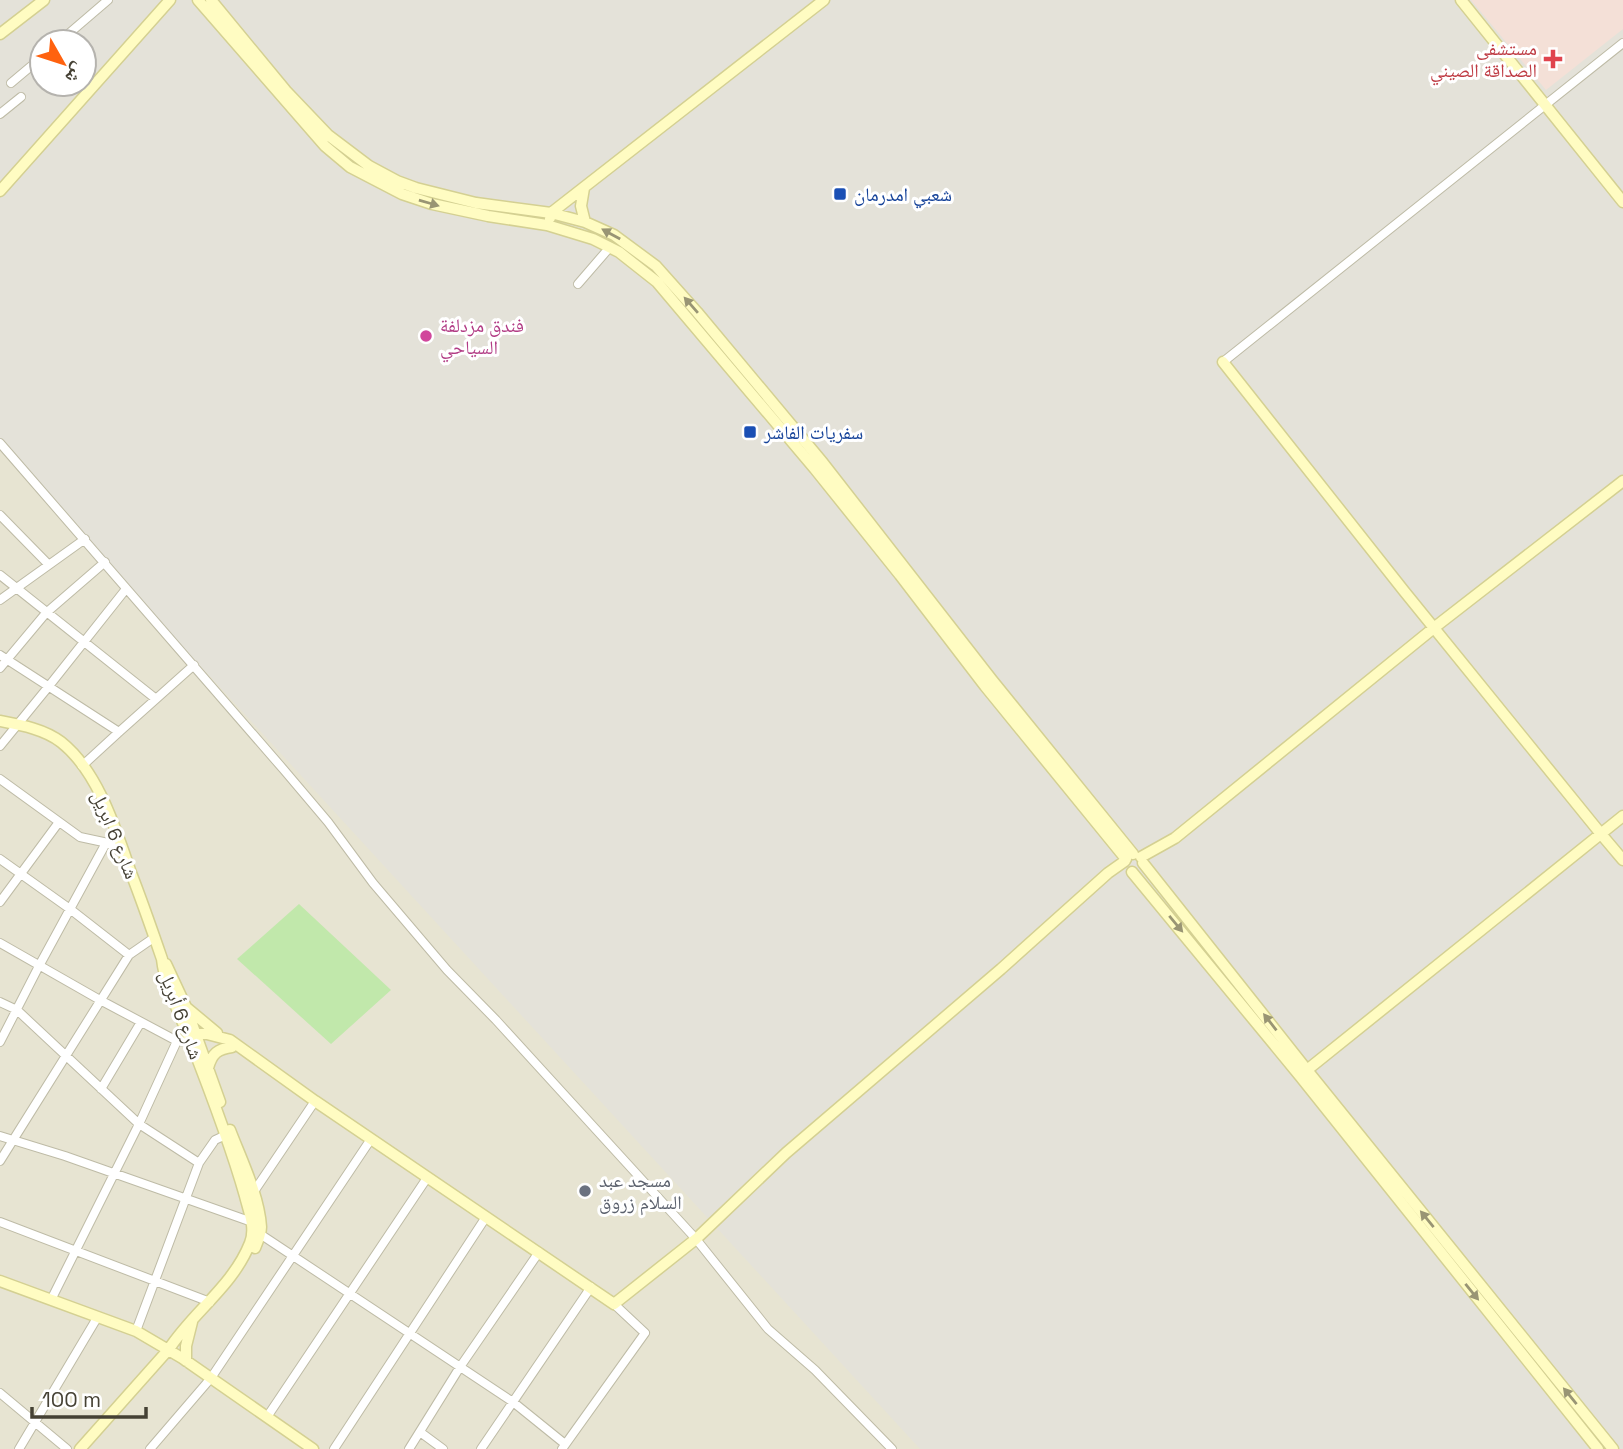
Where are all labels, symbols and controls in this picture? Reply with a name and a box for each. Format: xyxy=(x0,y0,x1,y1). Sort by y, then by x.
north arrow xyxy=(28,28,98,98)
place label: مستشفى الصداقة الصيني xyxy=(1430,36,1537,85)
marker: مستشفى الصداقة الصيني xyxy=(1543,49,1563,69)
text: ش xyxy=(60,58,92,89)
place label: شعبي امدرمان xyxy=(854,182,952,209)
marker: شعبي امدرمان xyxy=(832,186,848,202)
one-way arrow xyxy=(418,198,440,209)
one-way arrow xyxy=(601,228,621,240)
one-way arrow xyxy=(684,296,699,313)
place label: فندق مزدلفة السياحي xyxy=(440,313,524,362)
marker: فندق مزدلفة السياحي xyxy=(418,328,434,344)
place label: سفريات الفاشر xyxy=(763,420,863,445)
marker: سفريات الفاشر xyxy=(742,424,758,440)
street label: شارع 6 ابريل xyxy=(86,787,144,883)
one-way arrow xyxy=(1168,915,1184,933)
street label: شارع 6 أبريل xyxy=(153,967,209,1063)
one-way arrow xyxy=(1262,1014,1277,1032)
place label: مسجد عبد السلام زروق xyxy=(599,1168,682,1216)
marker: مسجد عبد السلام زروق xyxy=(577,1183,593,1199)
one-way arrow xyxy=(1420,1210,1435,1228)
one-way arrow xyxy=(1464,1284,1479,1301)
scale bar xyxy=(32,1376,145,1420)
text: 100 m xyxy=(42,1386,101,1413)
one-way arrow xyxy=(1563,1388,1578,1405)

